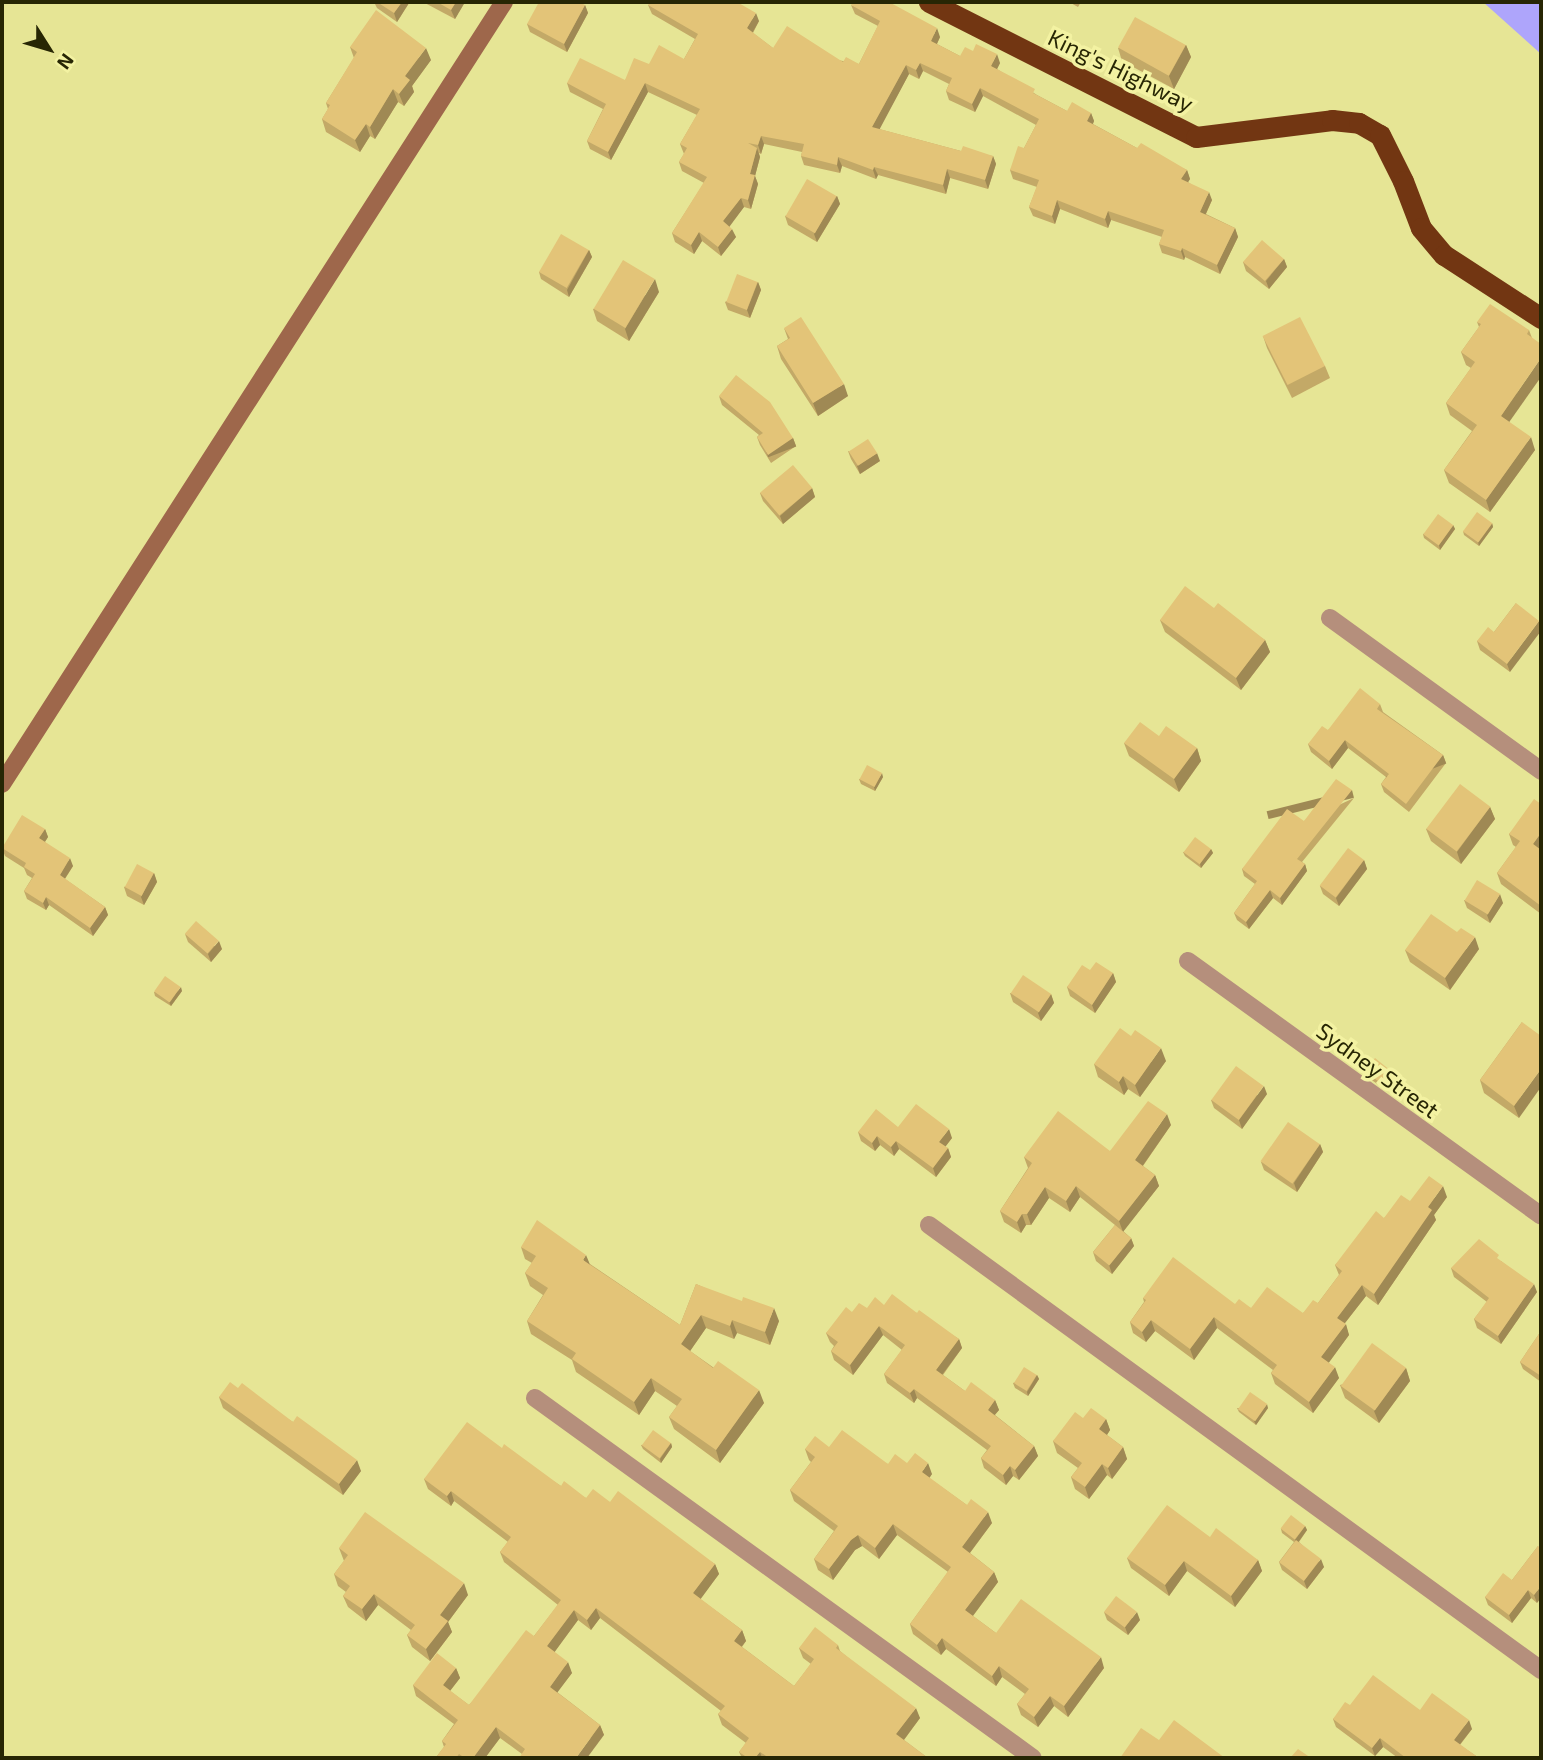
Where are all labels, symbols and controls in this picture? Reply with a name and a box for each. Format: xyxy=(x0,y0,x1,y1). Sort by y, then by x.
north arrow xyxy=(14,14,84,84)
street label: King's Highway xyxy=(1044,23,1198,117)
text: N xyxy=(53,50,79,74)
street label: Sydney Street xyxy=(1311,1016,1445,1124)

